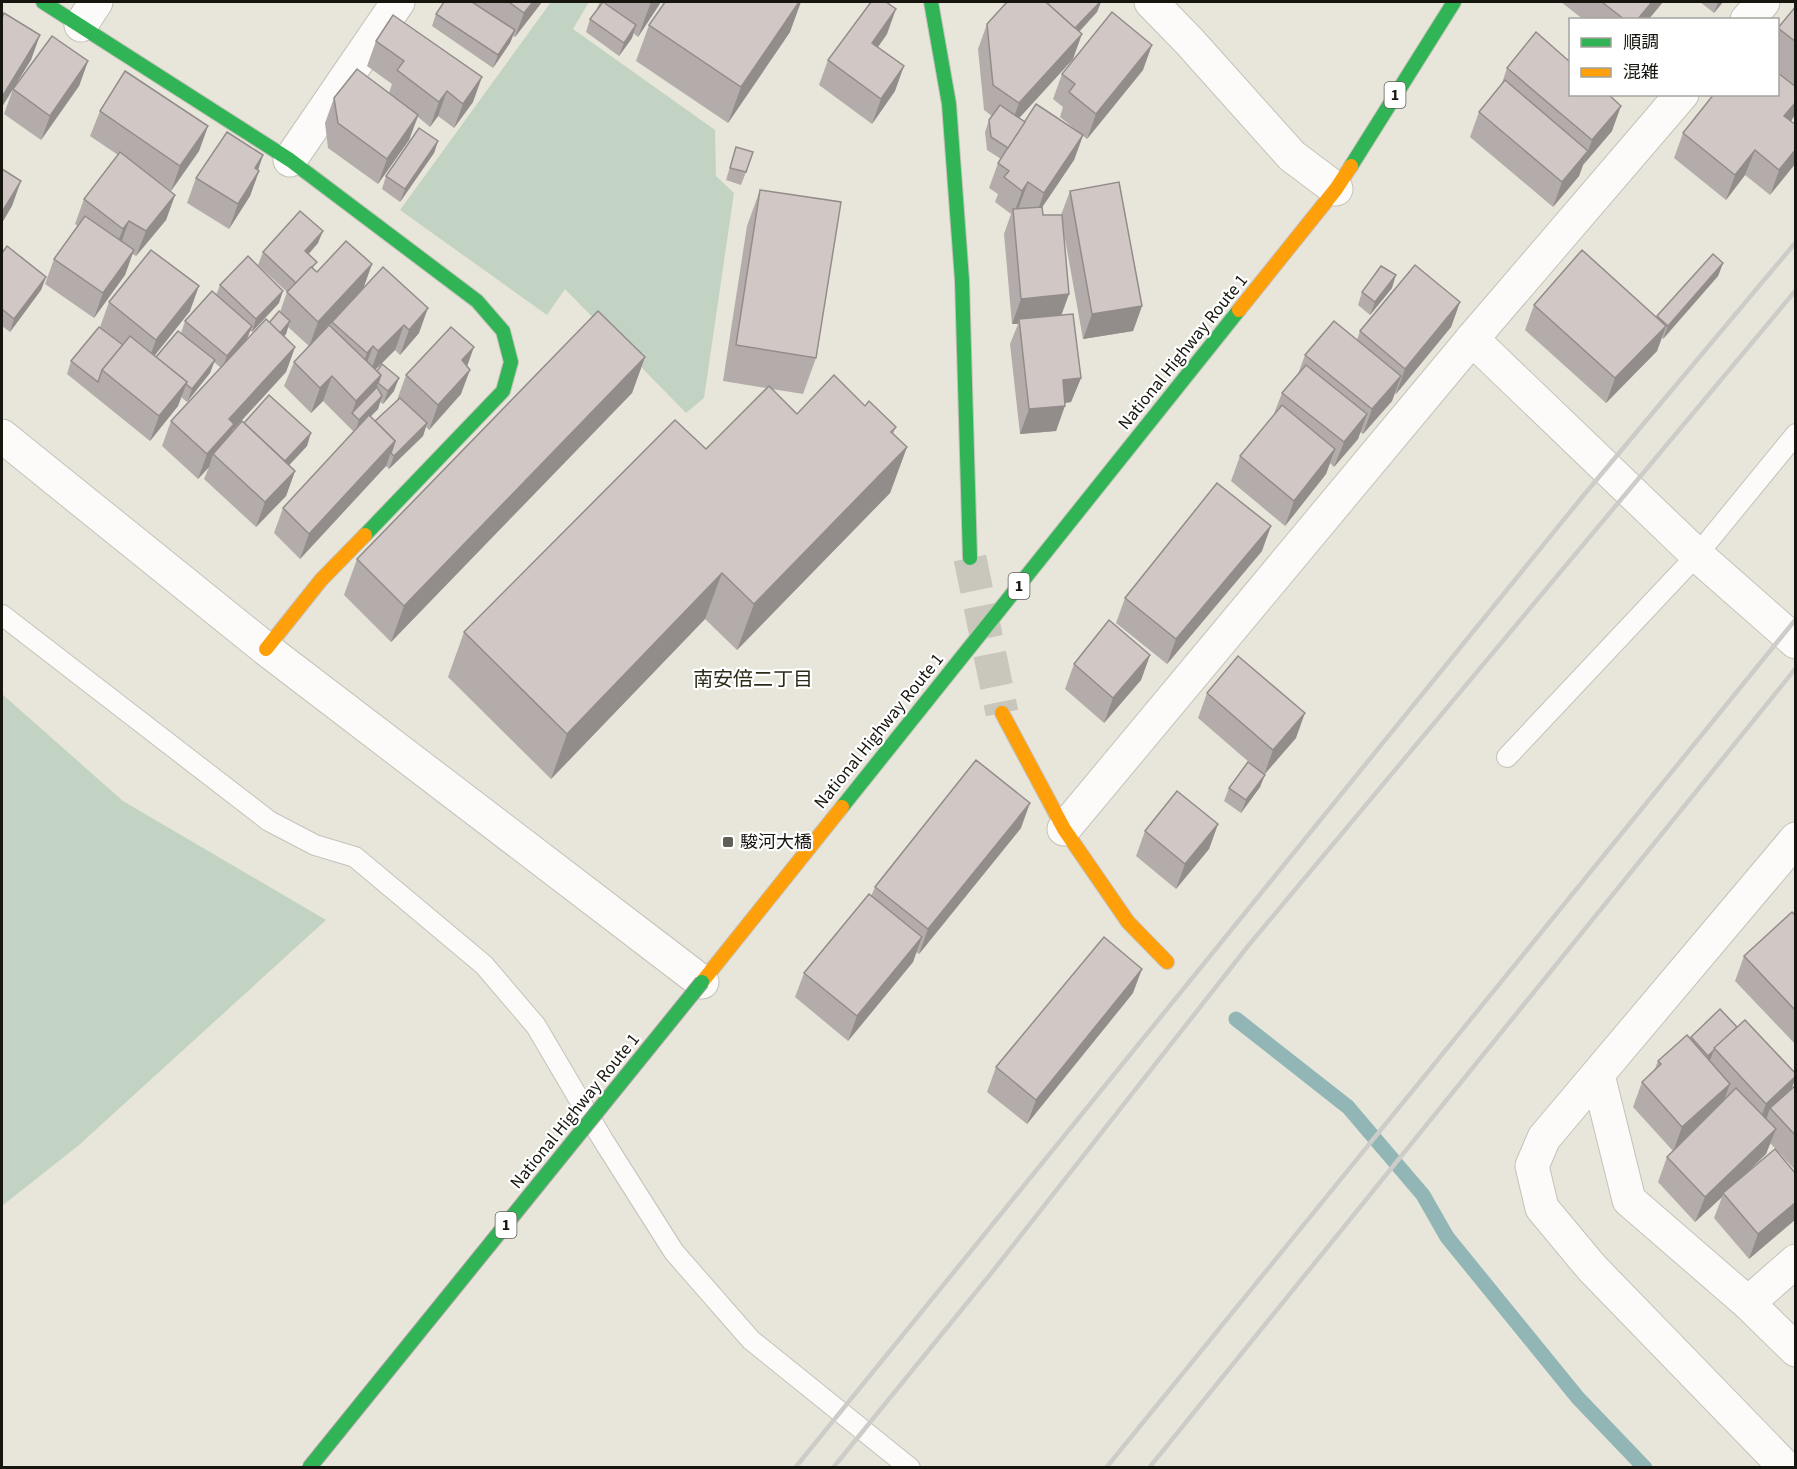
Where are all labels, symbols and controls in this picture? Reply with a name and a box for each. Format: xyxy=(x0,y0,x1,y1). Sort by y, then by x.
legend xyxy=(1569,18,1779,96)
text: 順調 xyxy=(1623,30,1659,55)
text: 混雑 xyxy=(1623,60,1659,85)
road number: 1 xyxy=(1384,82,1406,108)
street label: National Highway Route 1 xyxy=(1112,269,1254,435)
road number: 1 xyxy=(1008,573,1030,599)
street label: National Highway Route 1 xyxy=(808,648,950,814)
district label: 南安倍二丁目 xyxy=(693,666,813,694)
place label: 駿河大橋 xyxy=(740,830,812,855)
marker: 駿河大橋 xyxy=(721,835,735,849)
street label: National Highway Route 1 xyxy=(504,1028,646,1194)
road number: 1 xyxy=(496,1212,516,1238)

